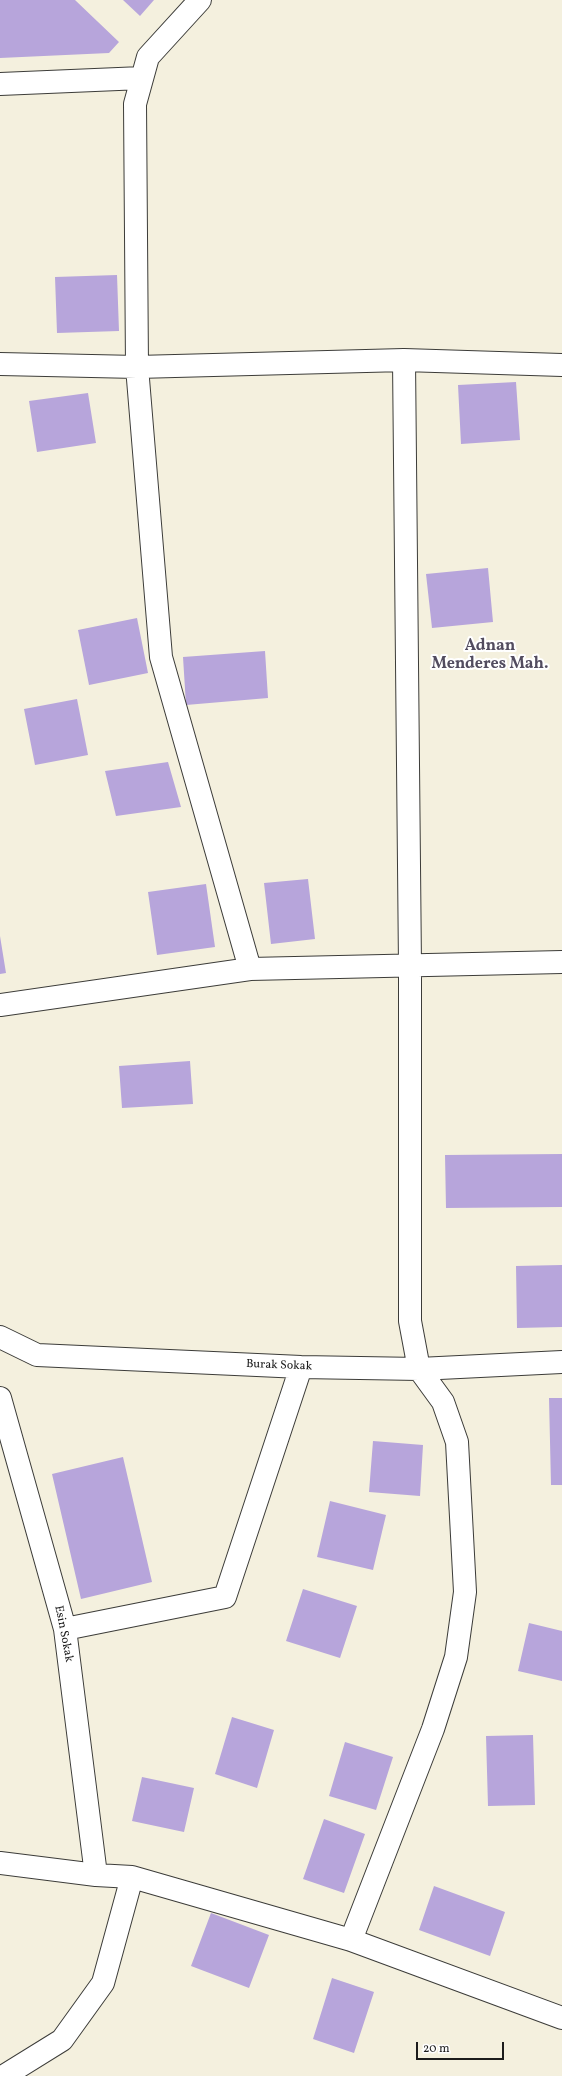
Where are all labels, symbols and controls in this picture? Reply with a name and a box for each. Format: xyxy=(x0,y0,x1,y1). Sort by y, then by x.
district label: Adnan Menderes Mah. xyxy=(431,637,549,675)
street label: Burak Sokak xyxy=(246,1358,312,1374)
street label: Esin Sokak xyxy=(50,1604,76,1664)
scale bar xyxy=(418,2034,506,2060)
text: 20 m xyxy=(423,2041,450,2057)

